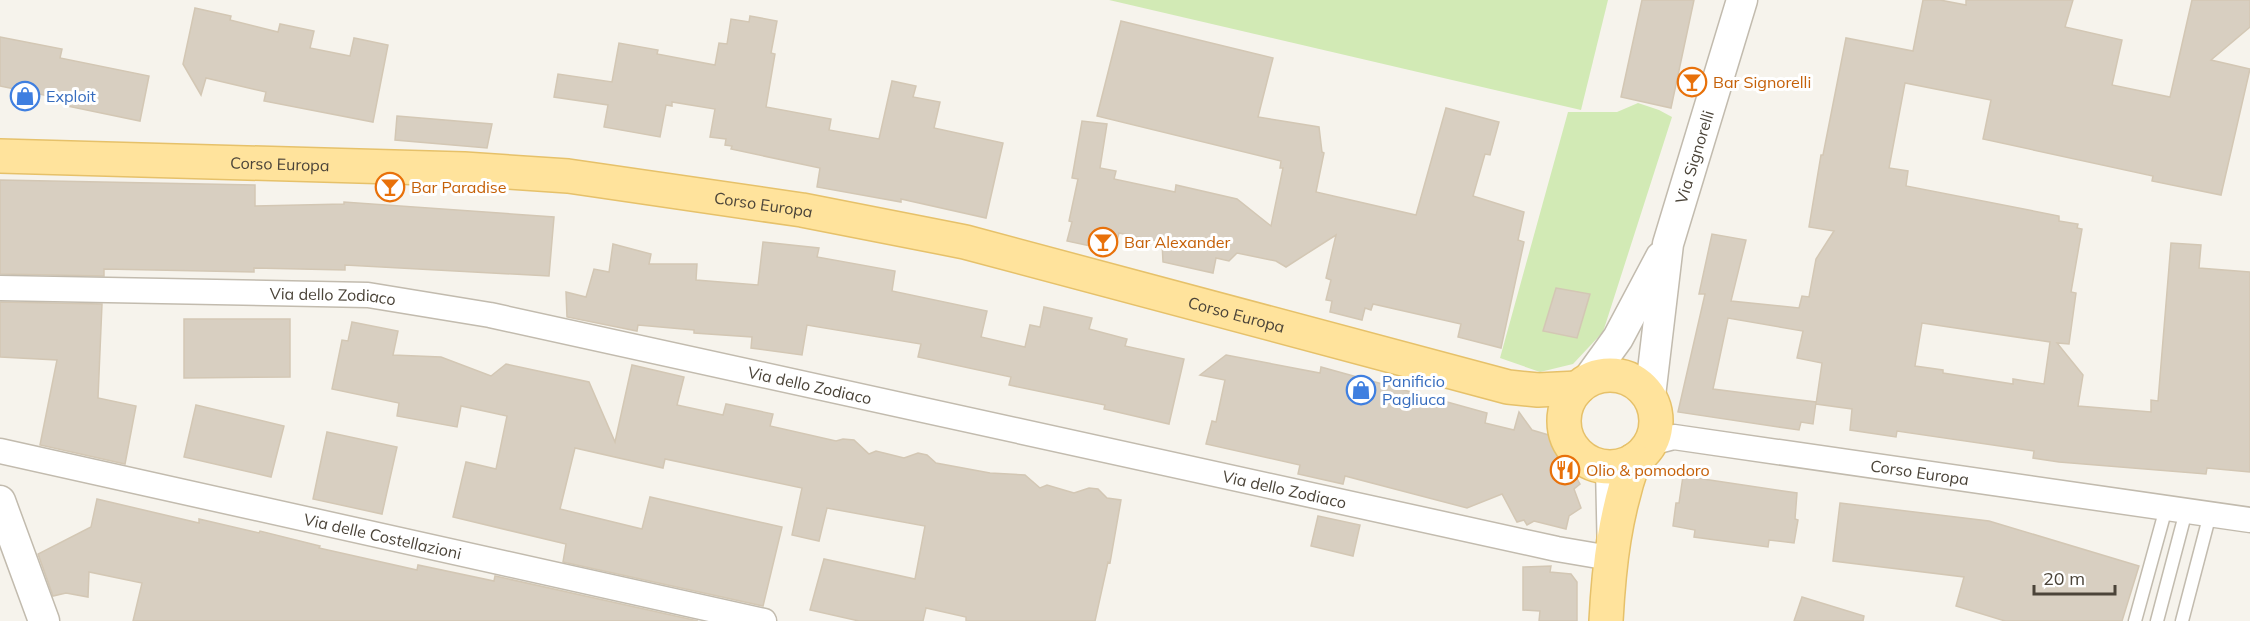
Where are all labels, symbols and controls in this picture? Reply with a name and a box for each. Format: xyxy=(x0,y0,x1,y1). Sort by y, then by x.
bar icon: Bar Signorelli xyxy=(1676,66,1708,98)
place label: Bar Signorelli xyxy=(1713,72,1811,92)
shop icon: Exploit xyxy=(9,80,41,112)
place label: Exploit xyxy=(46,86,96,106)
street label: Via Signorelli xyxy=(1671,108,1718,206)
street label: Corso Europa xyxy=(230,152,330,175)
bar icon: Bar Paradise xyxy=(374,171,406,203)
place label: Bar Paradise xyxy=(411,177,506,197)
street label: Corso Europa xyxy=(713,187,814,222)
bar icon: Bar Alexander xyxy=(1087,226,1119,258)
place label: Bar Alexander xyxy=(1124,232,1230,252)
street label: Via dello Zodiaco xyxy=(270,283,397,309)
street label: Corso Europa xyxy=(1186,292,1287,337)
street label: Via dello Zodiaco xyxy=(746,362,874,408)
place label: Panificio Pagliuca xyxy=(1382,371,1446,409)
shop icon: Panificio Pagliuca xyxy=(1345,374,1377,406)
restaurant icon: Olio & pomodoro xyxy=(1549,454,1581,486)
street label: Corso Europa xyxy=(1869,455,1970,489)
place label: Olio & pomodoro xyxy=(1586,460,1710,480)
street label: Via dello Zodiaco xyxy=(1221,466,1348,513)
street label: Via delle Costellazioni xyxy=(302,509,463,563)
scale bar xyxy=(2034,558,2115,596)
text: 20 m xyxy=(2043,567,2085,590)

